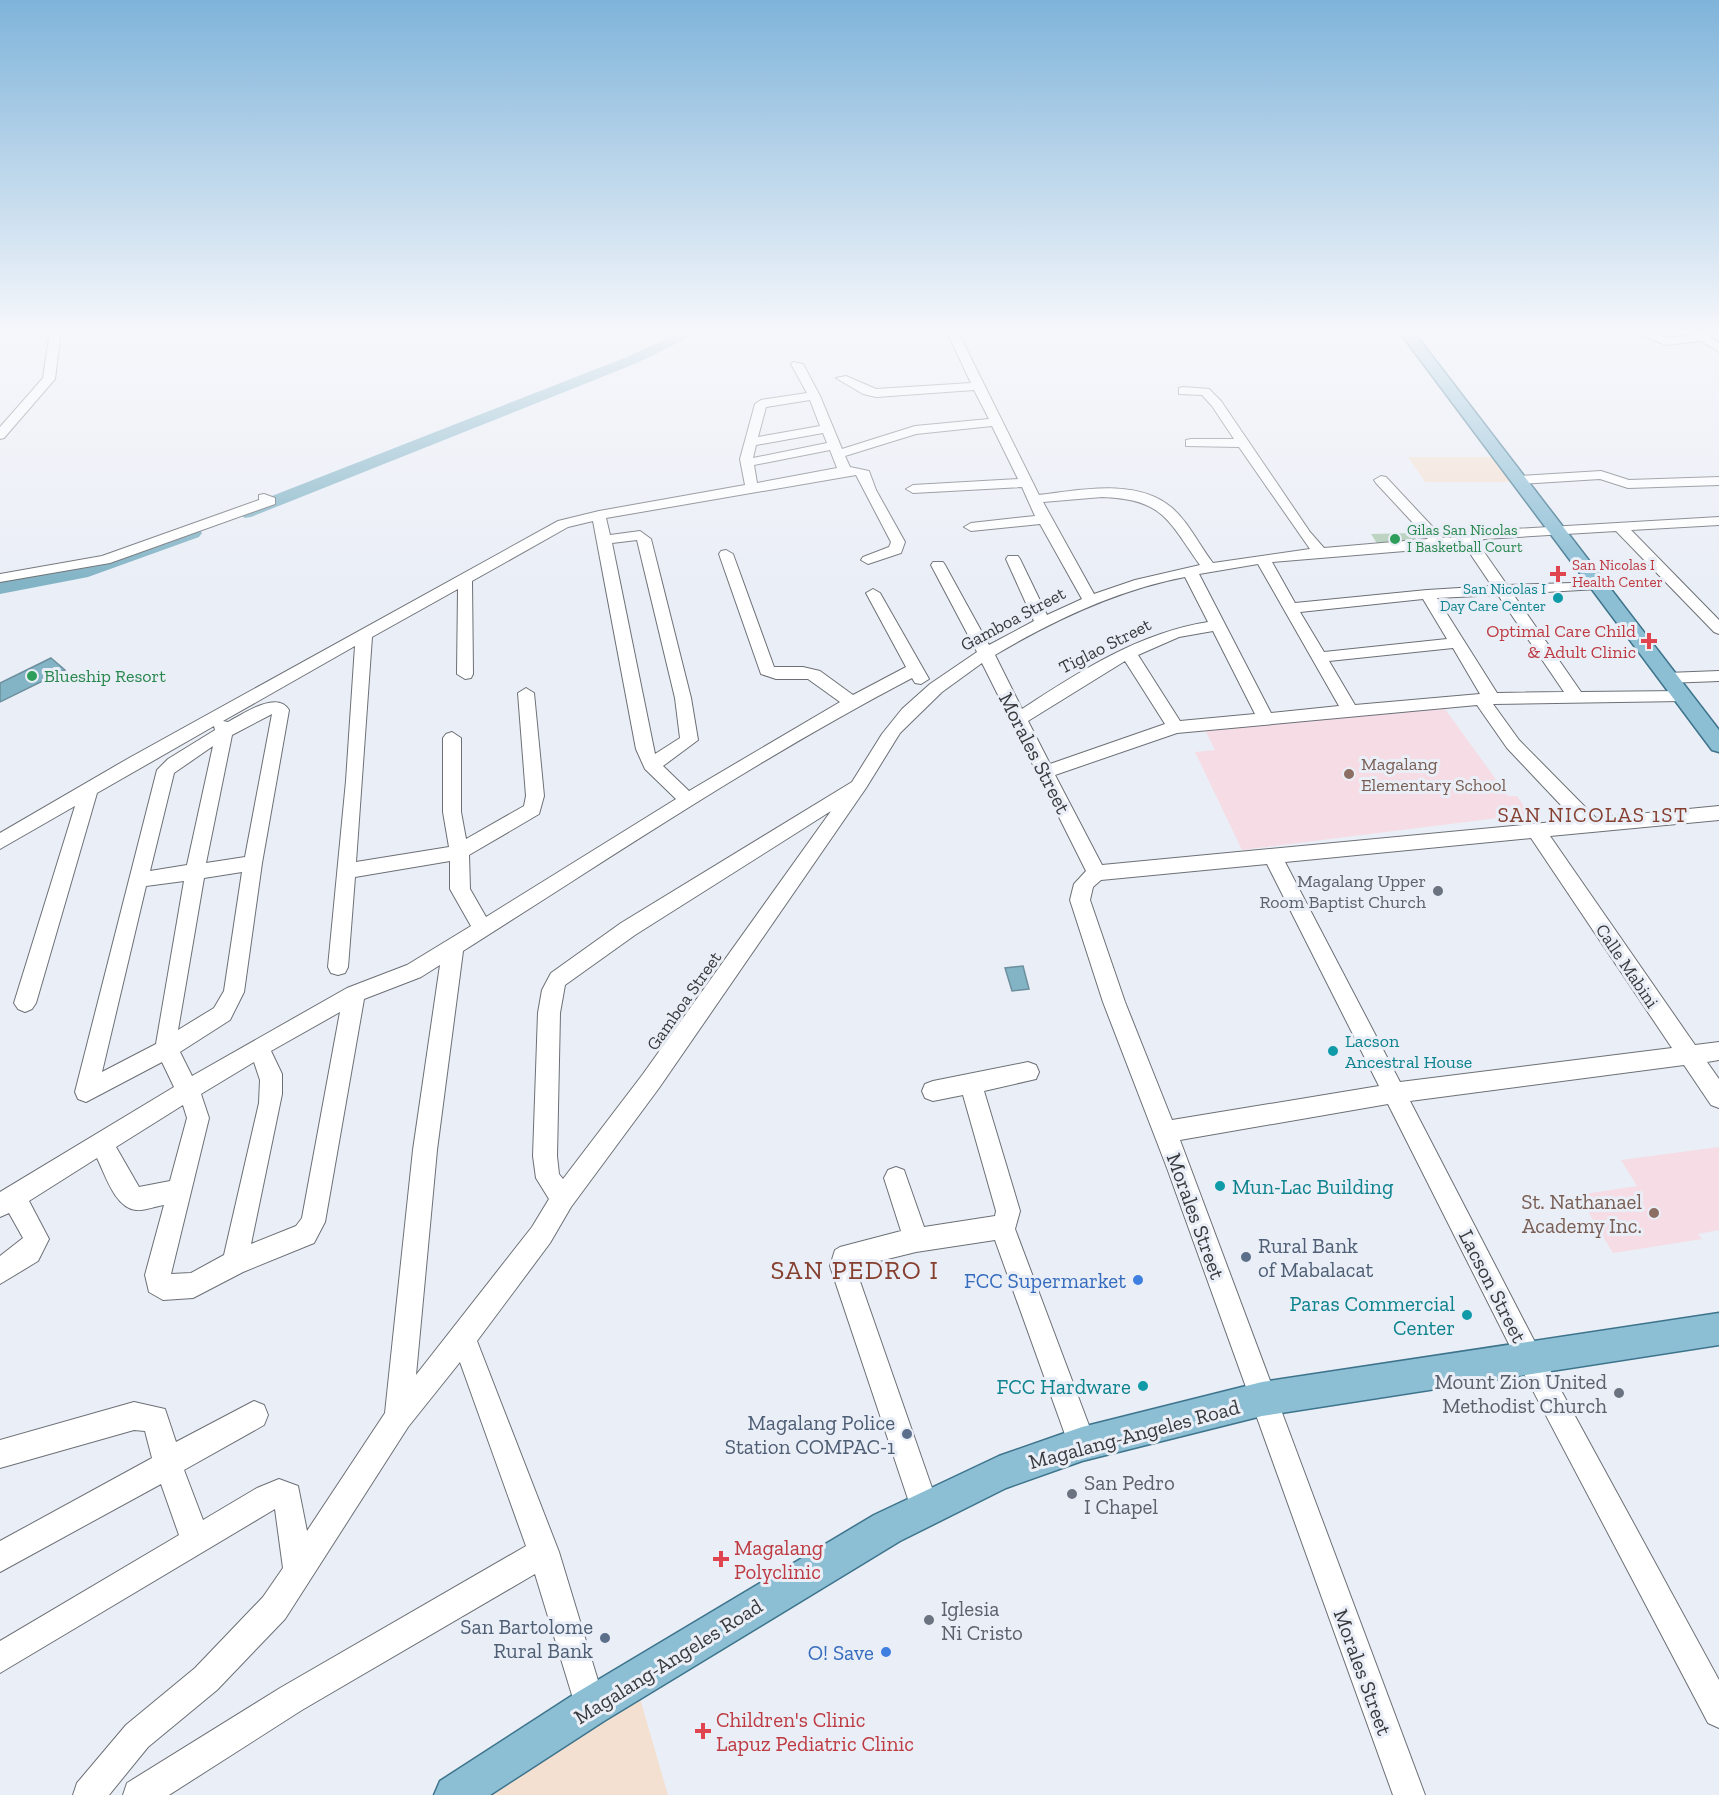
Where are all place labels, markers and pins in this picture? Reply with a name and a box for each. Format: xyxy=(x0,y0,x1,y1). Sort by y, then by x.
place label: Gilas San Nicolas I Basketball Court xyxy=(1407,521,1523,556)
marker: Gilas San Nicolas I Basketball Court xyxy=(1388,532,1402,546)
place label: San Nicolas I Health Center xyxy=(1572,556,1663,591)
marker: San Nicolas I Health Center xyxy=(1549,565,1567,583)
place label: San Nicolas I Day Care Center xyxy=(1440,580,1546,615)
marker: San Nicolas I Day Care Center xyxy=(1551,591,1565,605)
place label: Optimal Care Child & Adult Clinic xyxy=(1486,620,1636,663)
marker: Optimal Care Child & Adult Clinic xyxy=(1640,632,1658,650)
place label: Blueship Resort xyxy=(44,665,166,687)
marker: Blueship Resort xyxy=(25,669,39,683)
place label: Magalang Elementary School xyxy=(1361,753,1506,796)
marker: Magalang Elementary School xyxy=(1342,767,1356,781)
place label: Magalang Upper Room Baptist Church xyxy=(1259,870,1426,913)
marker: Magalang Upper Room Baptist Church xyxy=(1431,884,1445,898)
place label: Lacson Ancestral House xyxy=(1345,1030,1472,1073)
marker: Lacson Ancestral House xyxy=(1326,1044,1340,1058)
place label: Mun-Lac Building xyxy=(1232,1174,1394,1199)
marker: Mun-Lac Building xyxy=(1213,1179,1227,1193)
place label: St. Nathanael Academy Inc. xyxy=(1521,1189,1642,1238)
marker: St. Nathanael Academy Inc. xyxy=(1647,1206,1661,1220)
place label: Rural Bank of Mabalacat xyxy=(1258,1233,1374,1282)
marker: Rural Bank of Mabalacat xyxy=(1239,1250,1253,1264)
place label: FCC Supermarket xyxy=(964,1268,1126,1293)
marker: FCC Supermarket xyxy=(1131,1273,1145,1287)
place label: Paras Commercial Center xyxy=(1289,1291,1455,1340)
marker: Paras Commercial Center xyxy=(1460,1308,1474,1322)
place label: Mount Zion United Methodist Church xyxy=(1435,1369,1607,1418)
place label: FCC Hardware xyxy=(996,1374,1131,1399)
marker: FCC Hardware xyxy=(1136,1379,1150,1393)
marker: Mount Zion United Methodist Church xyxy=(1612,1386,1626,1400)
place label: Magalang Police Station COMPAC-1 xyxy=(725,1410,895,1459)
marker: Magalang Police Station COMPAC-1 xyxy=(900,1427,914,1441)
place label: San Pedro I Chapel xyxy=(1084,1470,1175,1519)
marker: San Pedro I Chapel xyxy=(1065,1487,1079,1501)
place label: Magalang Polyclinic xyxy=(734,1535,824,1584)
marker: Magalang Polyclinic xyxy=(712,1550,730,1568)
place label: Iglesia Ni Cristo xyxy=(941,1596,1023,1645)
marker: Iglesia Ni Cristo xyxy=(922,1613,936,1627)
place label: San Bartolome Rural Bank xyxy=(460,1614,593,1663)
marker: San Bartolome Rural Bank xyxy=(598,1631,612,1645)
place label: O! Save xyxy=(808,1640,874,1665)
marker: O! Save xyxy=(879,1645,893,1659)
place label: Children's Clinic Lapuz Pediatric Clinic xyxy=(716,1707,914,1756)
marker: Children's Clinic Lapuz Pediatric Clinic xyxy=(694,1722,712,1740)

